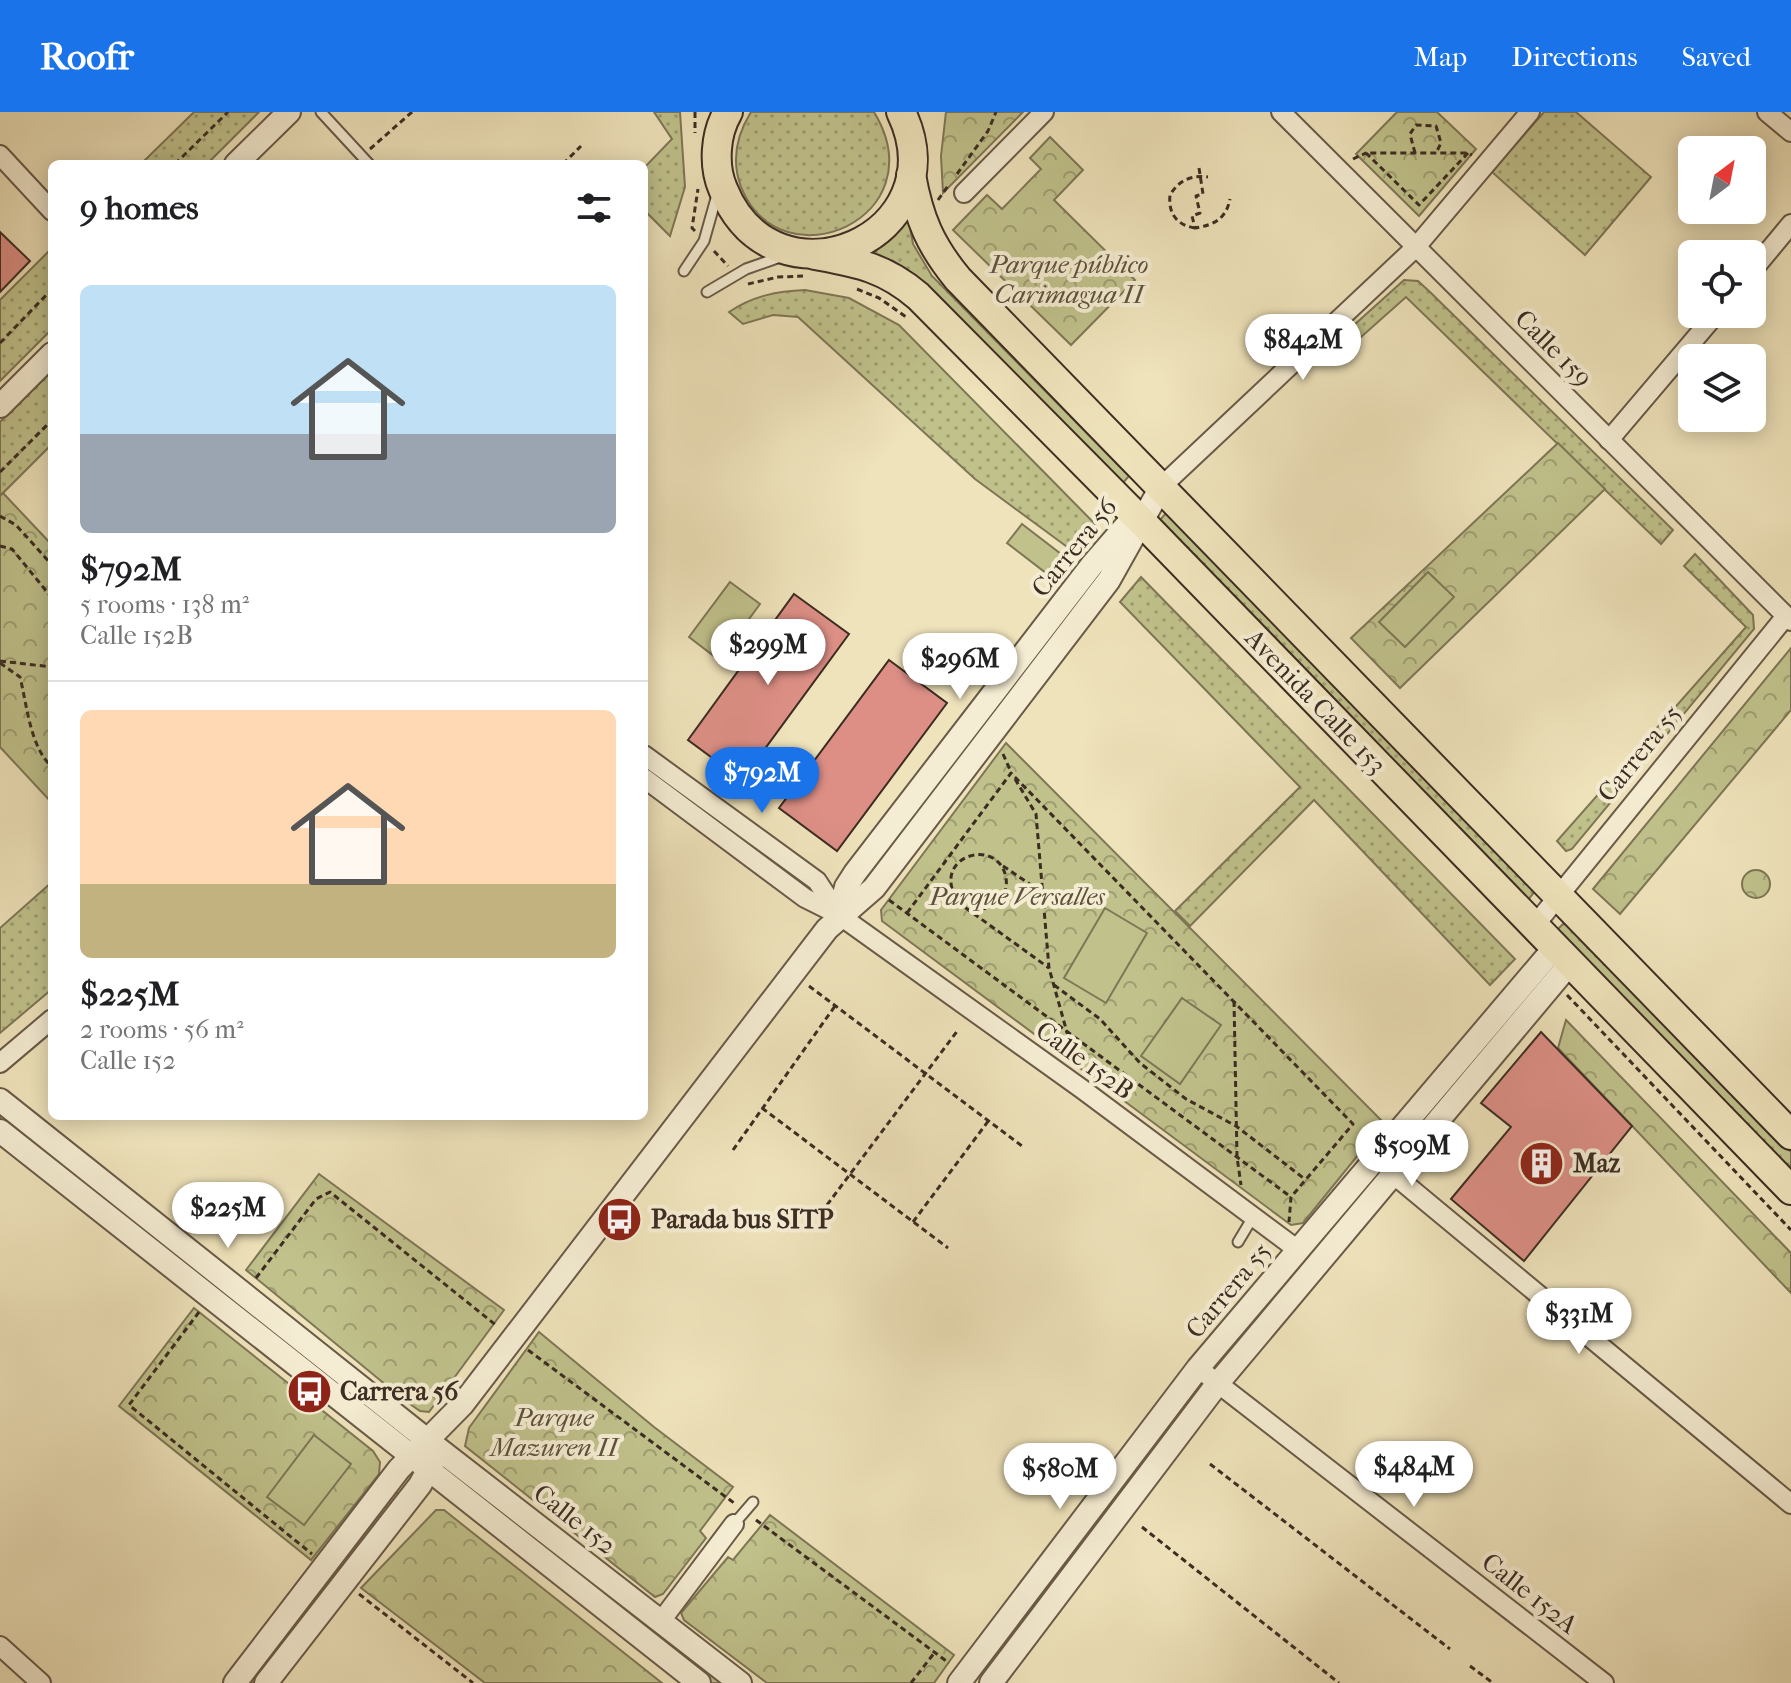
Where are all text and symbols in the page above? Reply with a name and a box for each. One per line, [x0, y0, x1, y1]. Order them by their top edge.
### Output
text: Roofr [40, 34, 134, 79]
text: Map [1414, 40, 1467, 73]
text: Directions [1511, 40, 1638, 73]
text: Saved [1682, 40, 1751, 73]
north arrow [1678, 136, 1766, 224]
map controls [1678, 136, 1766, 432]
icon: filters [572, 186, 616, 230]
text: 9 homes [80, 188, 199, 228]
button: locate [1678, 240, 1766, 328]
park label: Parque público Carimagua II [989, 249, 1148, 310]
street label: Calle 159 [1509, 303, 1599, 393]
pin: $842M [1247, 314, 1359, 382]
text: $842M [1263, 324, 1343, 355]
icon: home [276, 337, 420, 481]
button: layers [1678, 344, 1766, 432]
street label: Carrera 56 [1025, 491, 1124, 603]
text: $792M [80, 549, 182, 589]
text: 5 rooms · 138 m² [80, 589, 249, 620]
pin: $299M [712, 619, 824, 687]
text: Calle 152B [80, 620, 193, 651]
street label: Avenida Calle 153 [1238, 622, 1393, 780]
text: $299M [729, 629, 807, 660]
pin: $296M [904, 633, 1016, 701]
text: $296M [920, 643, 1000, 674]
street label: Carrera 55 [1591, 699, 1688, 808]
pin: $792M [706, 747, 818, 815]
text: $792M [723, 757, 801, 788]
icon: home [276, 762, 420, 906]
park label: Parque Versalles [928, 881, 1106, 912]
text: $225M [80, 974, 179, 1014]
text: 2 rooms · 56 m² [80, 1014, 244, 1045]
street label: Calle 152B [1030, 1015, 1139, 1106]
text: Calle 152 [80, 1045, 176, 1076]
pin: $509M [1356, 1120, 1468, 1188]
text: $509M [1373, 1130, 1451, 1161]
building icon: Maz [1518, 1139, 1566, 1187]
place label: Maz [1573, 1148, 1621, 1179]
pin: $225M [172, 1182, 284, 1250]
text: $225M [190, 1192, 266, 1223]
bus stop icon: Parada bus SITP [596, 1195, 644, 1243]
place label: Parada bus SITP [651, 1204, 834, 1235]
street label: Carrera 55 [1179, 1236, 1277, 1344]
pin: $331M [1523, 1288, 1635, 1356]
text: $331M [1545, 1298, 1613, 1329]
bus stop icon: Carrera 56 [285, 1367, 333, 1415]
place label: Carrera 56 [340, 1376, 459, 1407]
park label: Parque Mazuren II [488, 1402, 620, 1463]
pin: $484M [1358, 1441, 1470, 1509]
pin: $580M [1004, 1443, 1116, 1511]
text: $484M [1373, 1451, 1455, 1482]
text: $580M [1022, 1453, 1098, 1484]
street label: Calle 152 [527, 1478, 622, 1561]
street label: Calle 152A [1476, 1546, 1585, 1641]

